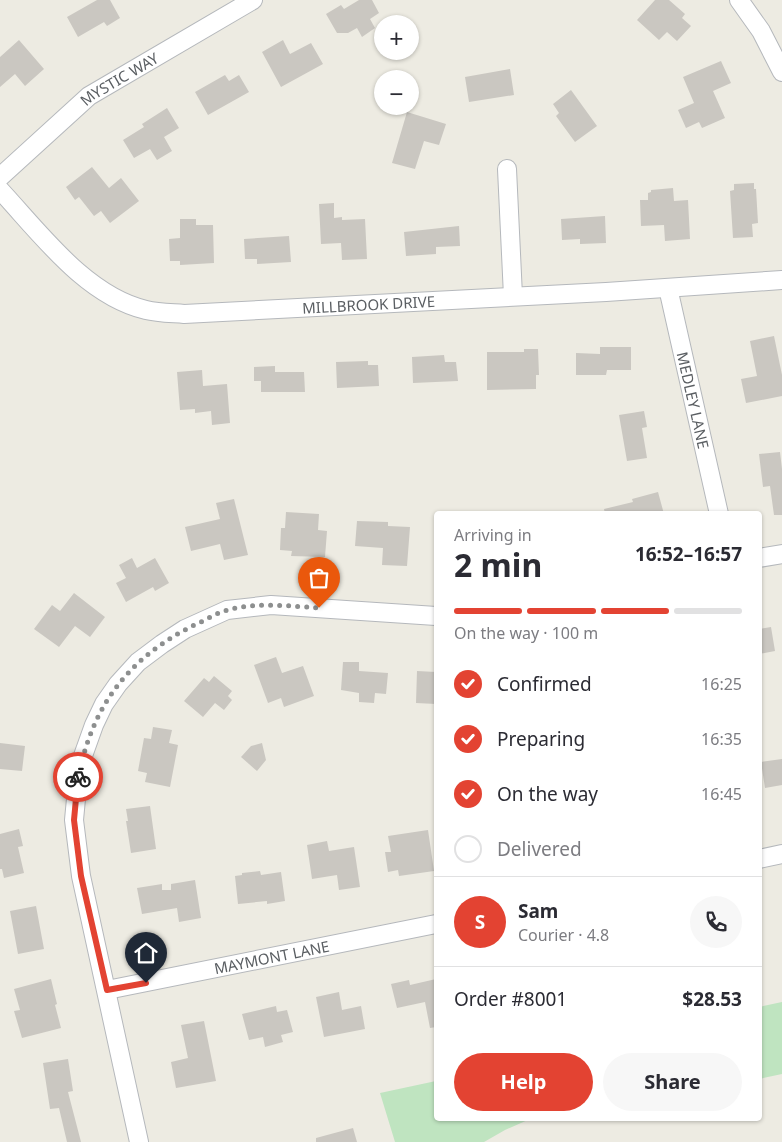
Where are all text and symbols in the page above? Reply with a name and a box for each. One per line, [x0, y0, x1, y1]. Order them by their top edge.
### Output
map controls [374, 15, 419, 115]
button: + [374, 15, 419, 60]
street label: MYSTIC WAY [75, 47, 162, 110]
button: − [374, 70, 419, 115]
street label: MILLBROOK DRIVE [302, 291, 435, 318]
street label: MEDLEY LANE [673, 350, 714, 451]
text: Arriving in [454, 524, 532, 546]
text: 16:52–16:57 [635, 541, 742, 567]
text: 2 min [454, 543, 542, 586]
pin [298, 557, 340, 608]
icon: bag [305, 564, 333, 592]
text: On the way · 100 m [454, 622, 598, 644]
icon: check [454, 670, 482, 698]
text: Confirmed [497, 671, 592, 697]
text: 16:25 [701, 673, 742, 695]
icon: check [454, 725, 482, 753]
text: Preparing [497, 726, 585, 752]
text: 16:35 [701, 728, 742, 750]
courier [53, 752, 103, 802]
icon: bike [64, 763, 92, 791]
icon: check [454, 780, 482, 808]
text: On the way [497, 781, 598, 807]
text: 16:45 [701, 783, 742, 805]
text: Delivered [497, 836, 582, 862]
button: phone [690, 896, 742, 948]
text: Sam [518, 898, 558, 924]
text: S [475, 909, 485, 935]
text: Courier · 4.8 [518, 924, 609, 946]
pin [125, 932, 167, 983]
street label: MAYMONT LANE [212, 936, 331, 978]
icon: home [132, 939, 160, 967]
text: Order #8001 [454, 986, 567, 1012]
text: $28.53 [682, 986, 742, 1012]
button: Help [454, 1053, 593, 1111]
button: Share [603, 1053, 742, 1111]

